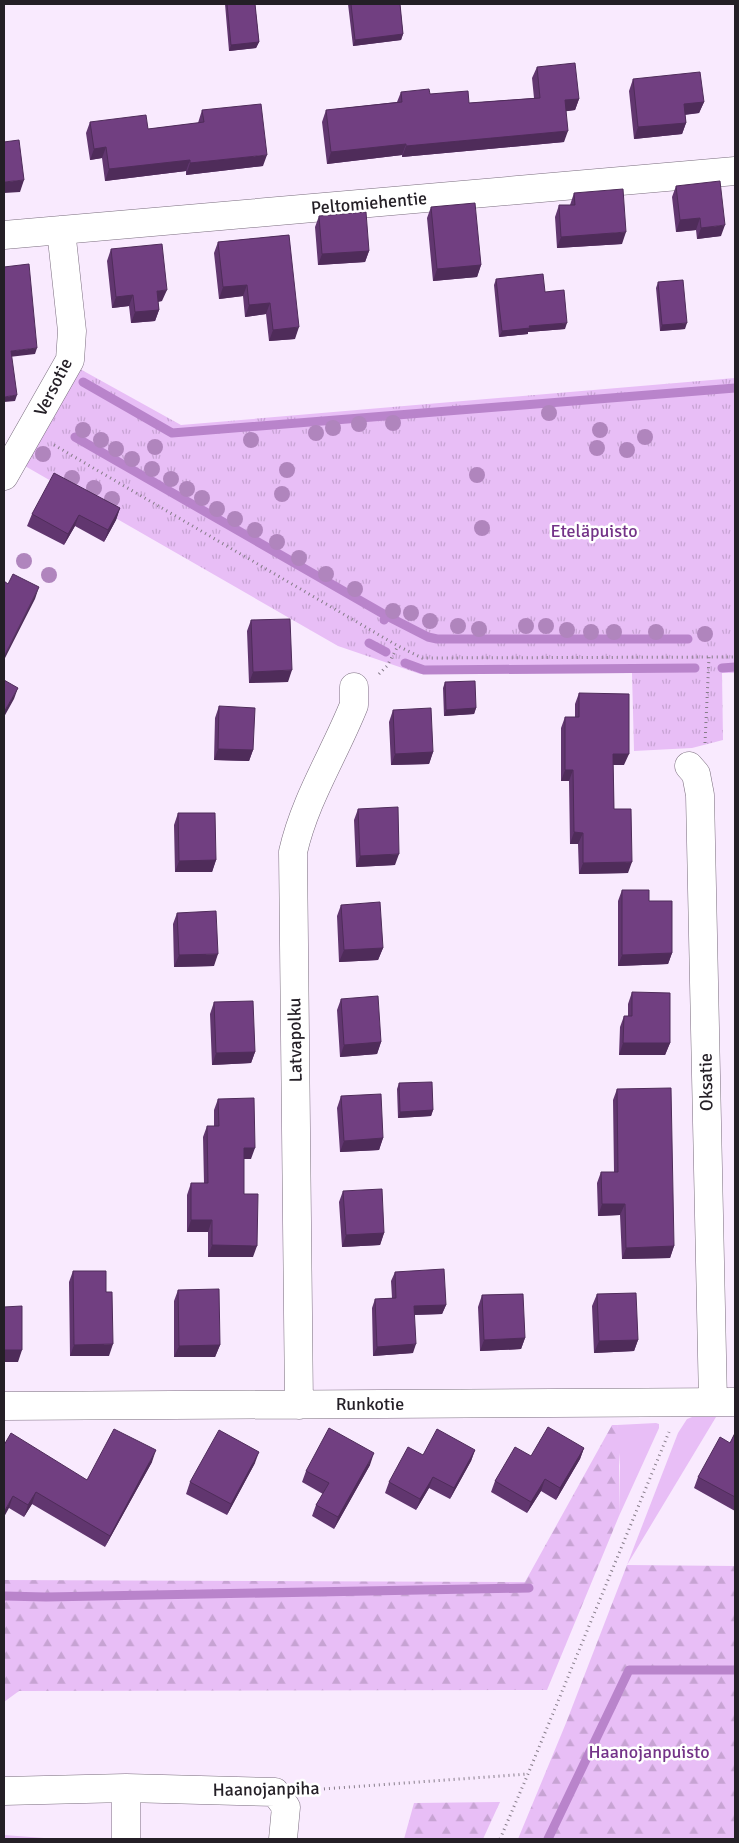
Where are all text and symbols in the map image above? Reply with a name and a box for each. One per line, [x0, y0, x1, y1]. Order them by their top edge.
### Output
street label: Peltomiehentie [310, 187, 428, 219]
street label: Versotie [29, 354, 77, 420]
park label: Eteläpuisto [550, 520, 638, 542]
street label: Latvapolku [283, 997, 307, 1083]
street label: Oksatie [694, 1053, 718, 1111]
street label: Runkotie [336, 1393, 404, 1415]
park label: Haanojanpuisto [588, 1741, 710, 1763]
street label: Haanojanpiha [212, 1777, 320, 1801]

